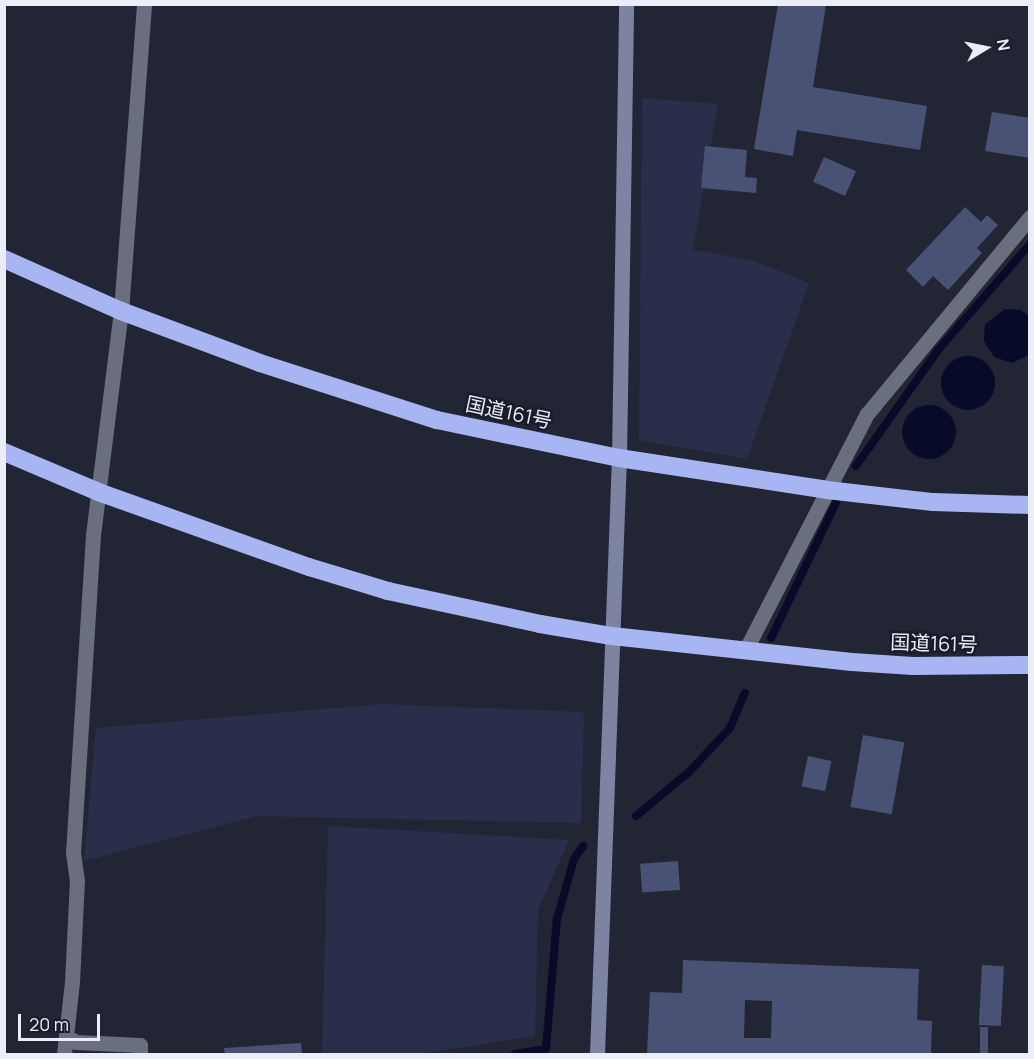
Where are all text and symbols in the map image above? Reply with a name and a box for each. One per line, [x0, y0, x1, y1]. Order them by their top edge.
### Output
north arrow [956, 18, 1016, 78]
text: N [992, 37, 1016, 52]
street label: 国道161号 [464, 391, 554, 433]
street label: 国道161号 [890, 629, 978, 657]
scale bar [21, 1002, 104, 1040]
text: 20 m [29, 1012, 69, 1036]

